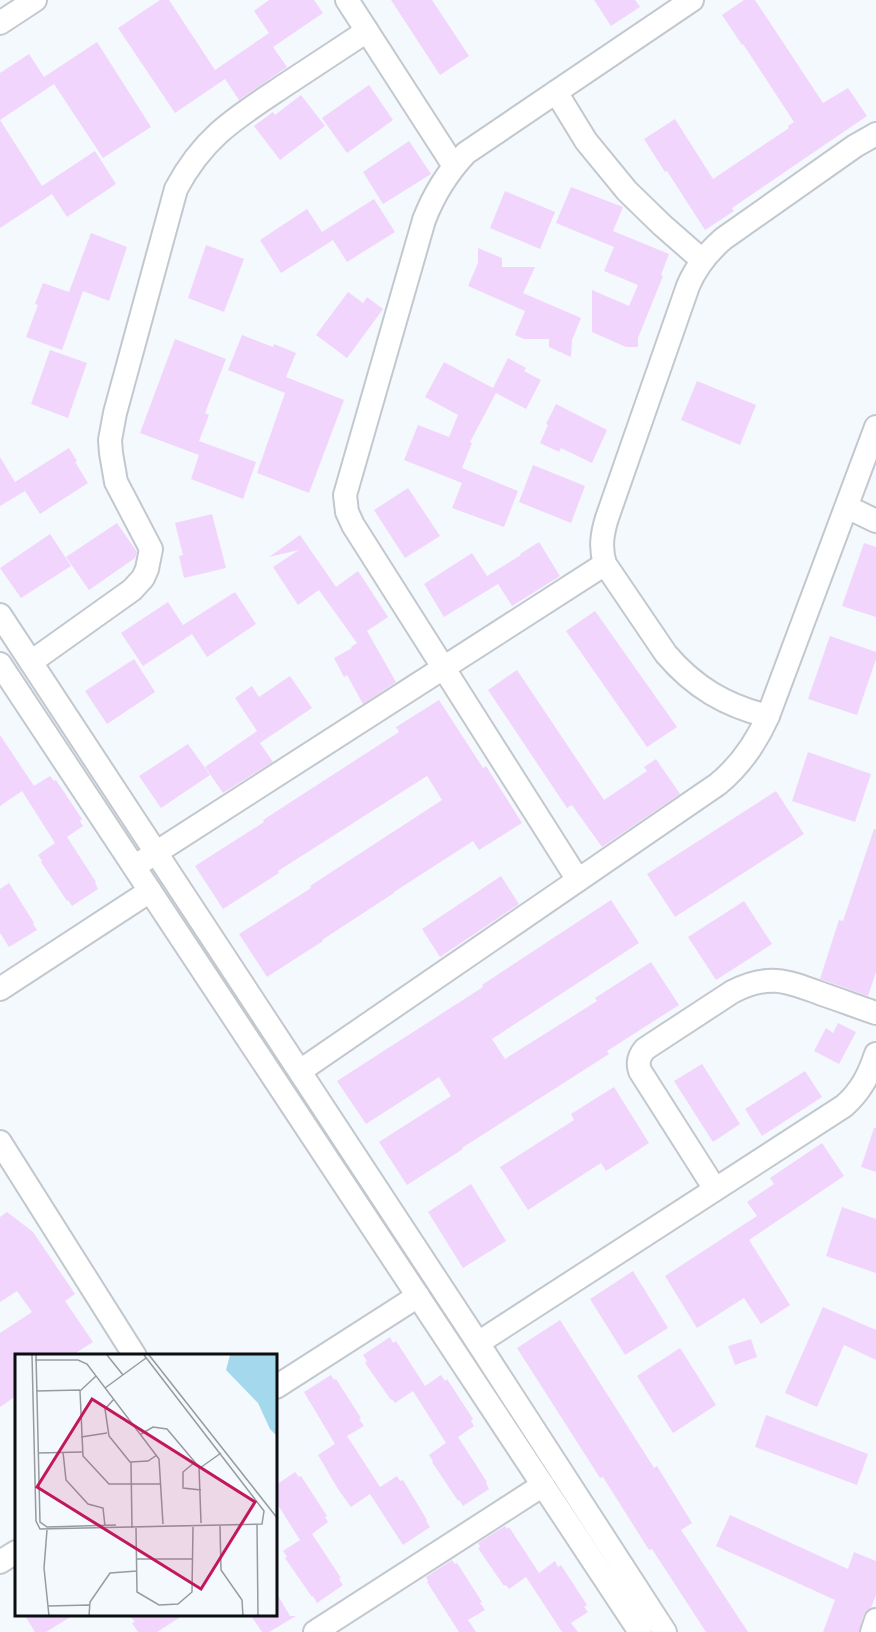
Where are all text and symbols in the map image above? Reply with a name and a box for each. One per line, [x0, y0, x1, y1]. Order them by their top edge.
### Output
inset map [15, 1354, 278, 1617]

